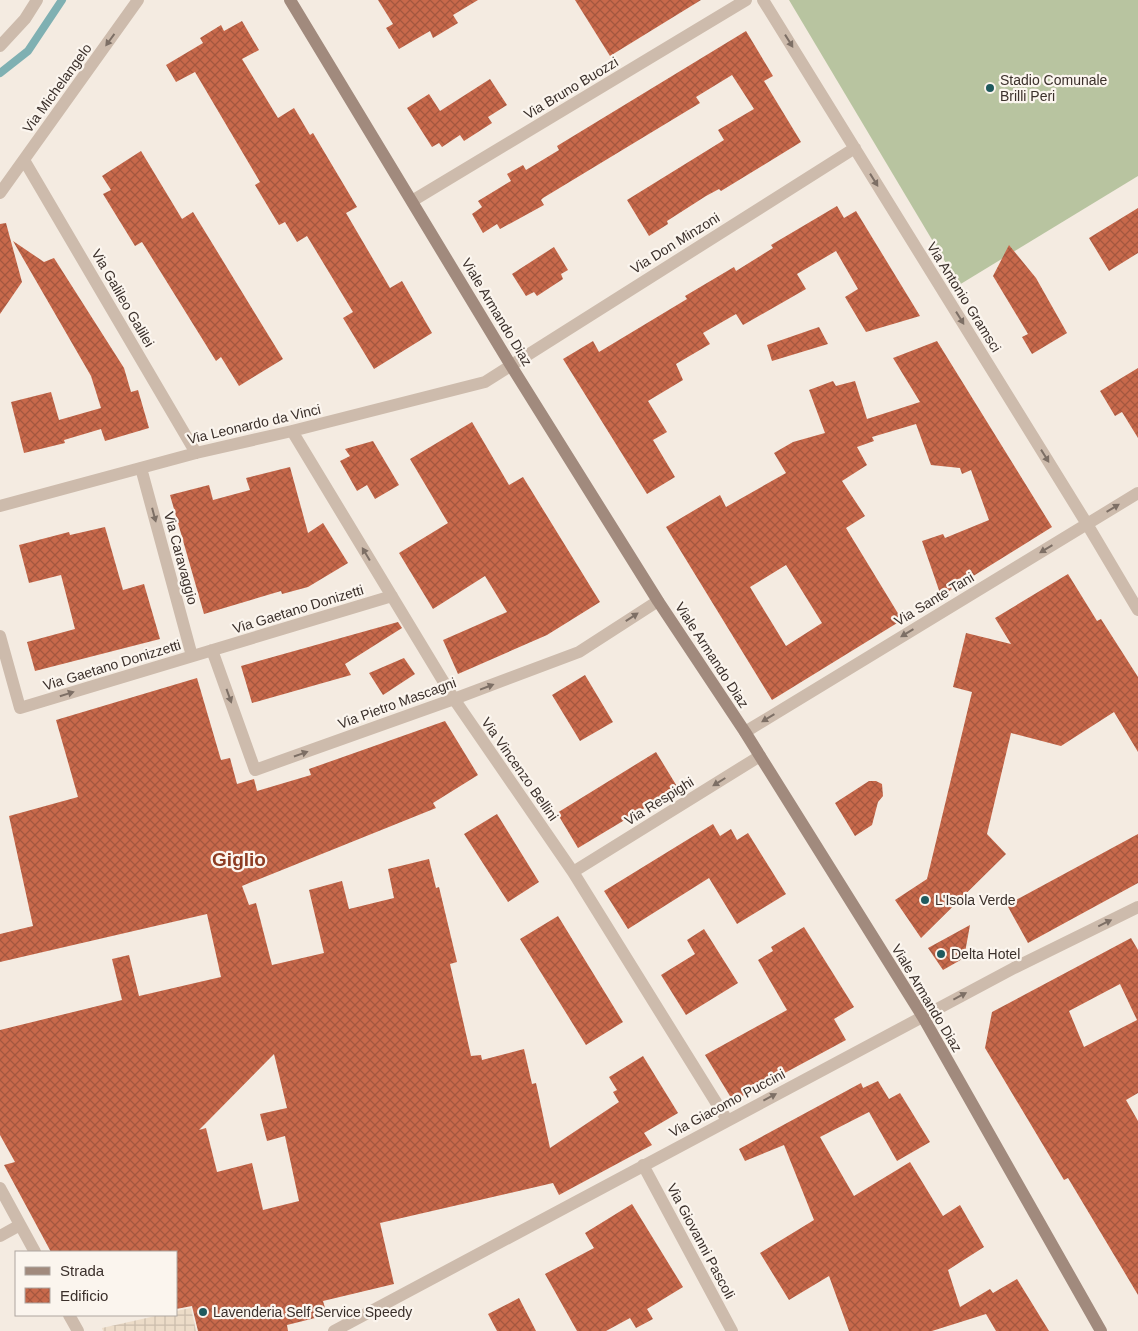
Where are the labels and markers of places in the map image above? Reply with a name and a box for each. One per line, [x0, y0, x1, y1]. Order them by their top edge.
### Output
place label: Stadio Comunale Brilli Peri [1000, 72, 1108, 104]
marker: Stadio Comunale Brilli Peri [984, 82, 996, 94]
place label: L'Isola Verde [935, 892, 1016, 908]
marker: L'Isola Verde [919, 894, 931, 906]
place label: Delta Hotel [951, 946, 1020, 962]
marker: Delta Hotel [935, 948, 947, 960]
place label: Lavenderia Self Service Speedy [213, 1304, 412, 1320]
marker: Lavenderia Self Service Speedy [197, 1306, 209, 1318]

